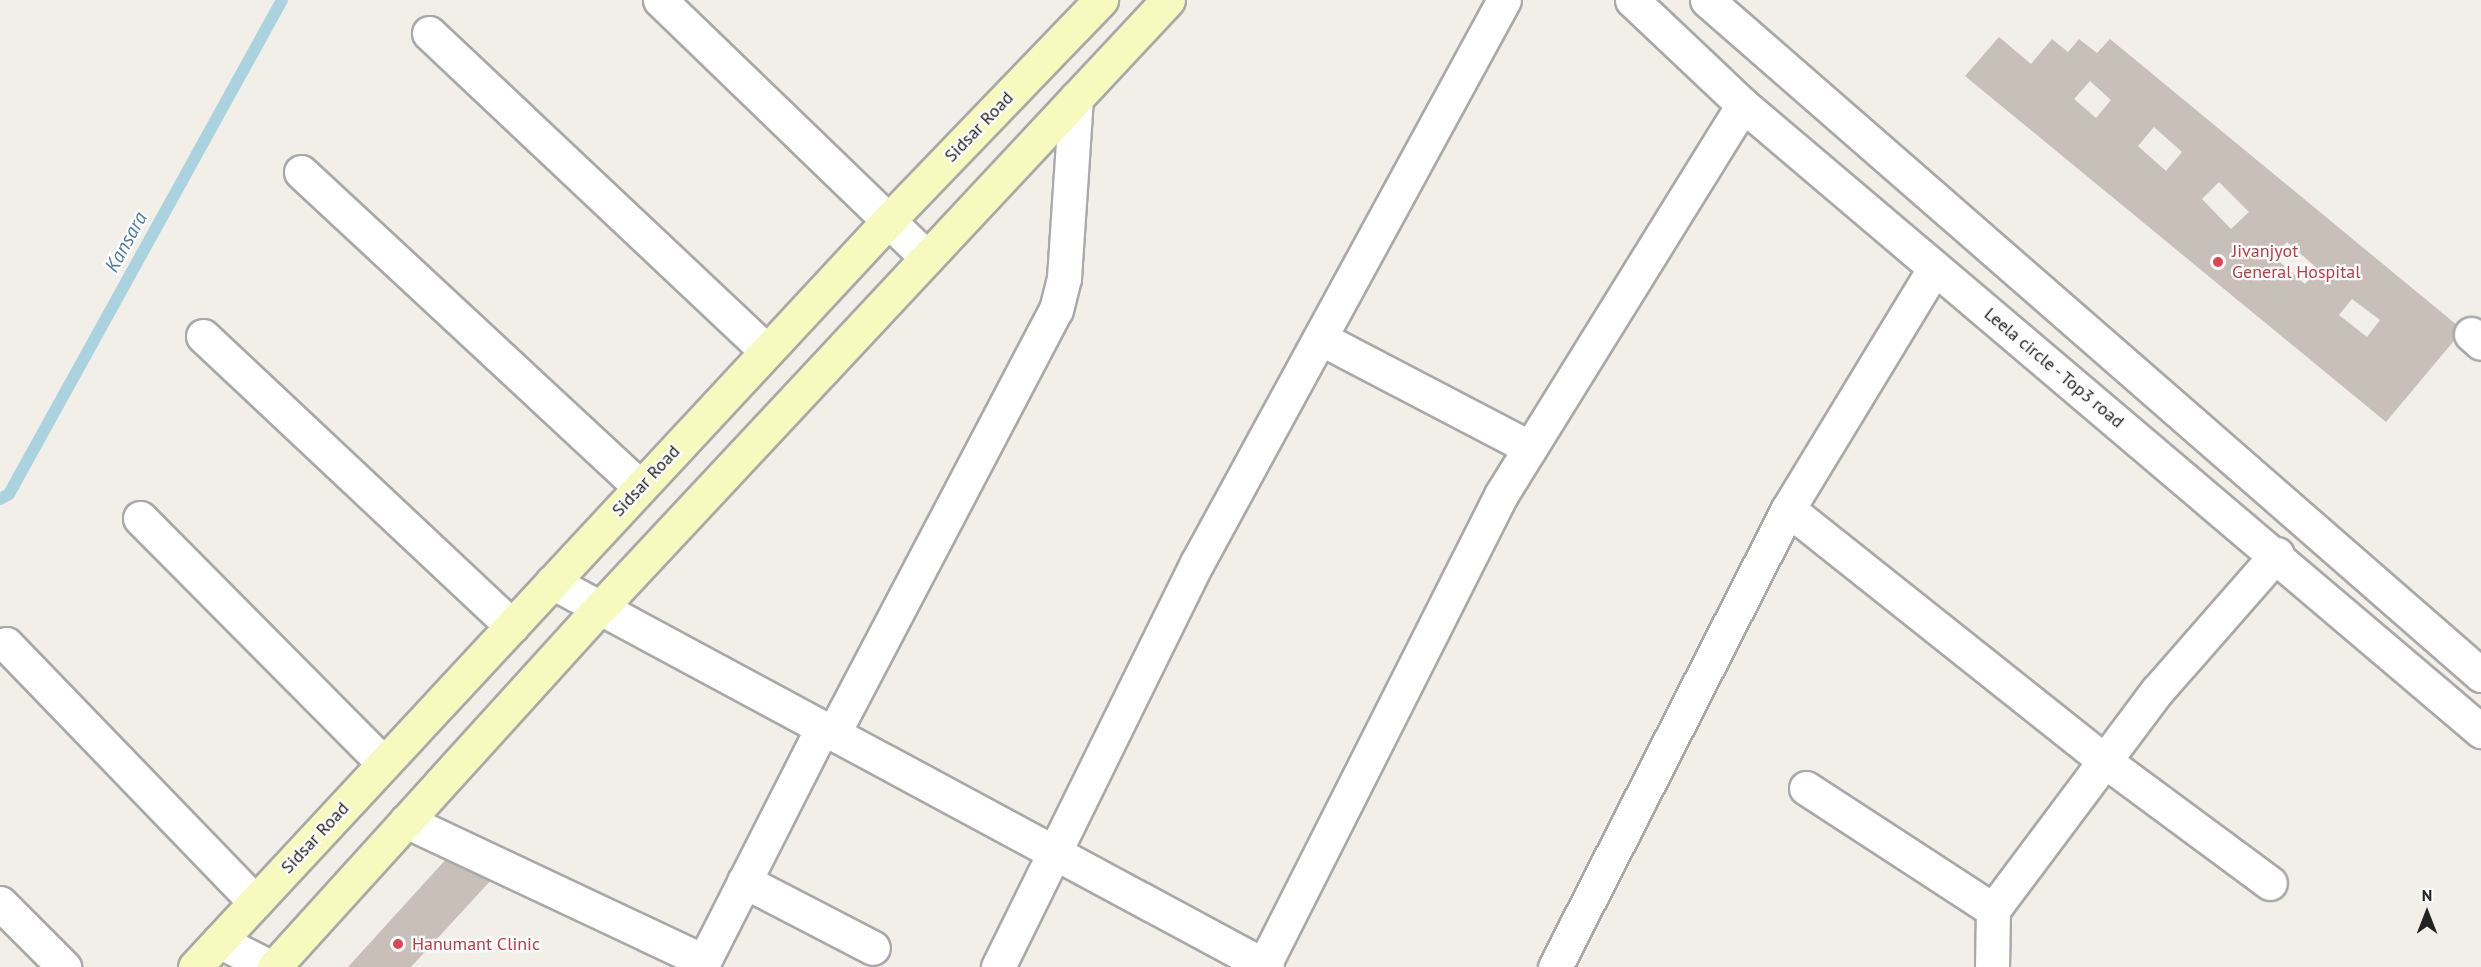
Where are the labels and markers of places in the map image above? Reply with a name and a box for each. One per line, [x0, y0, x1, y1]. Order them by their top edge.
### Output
place label: Jivanjyot General Hospital [2232, 241, 2360, 284]
marker: Jivanjyot General Hospital [2209, 253, 2227, 271]
place label: Hanumant Clinic [412, 933, 540, 955]
marker: Hanumant Clinic [389, 935, 407, 953]

